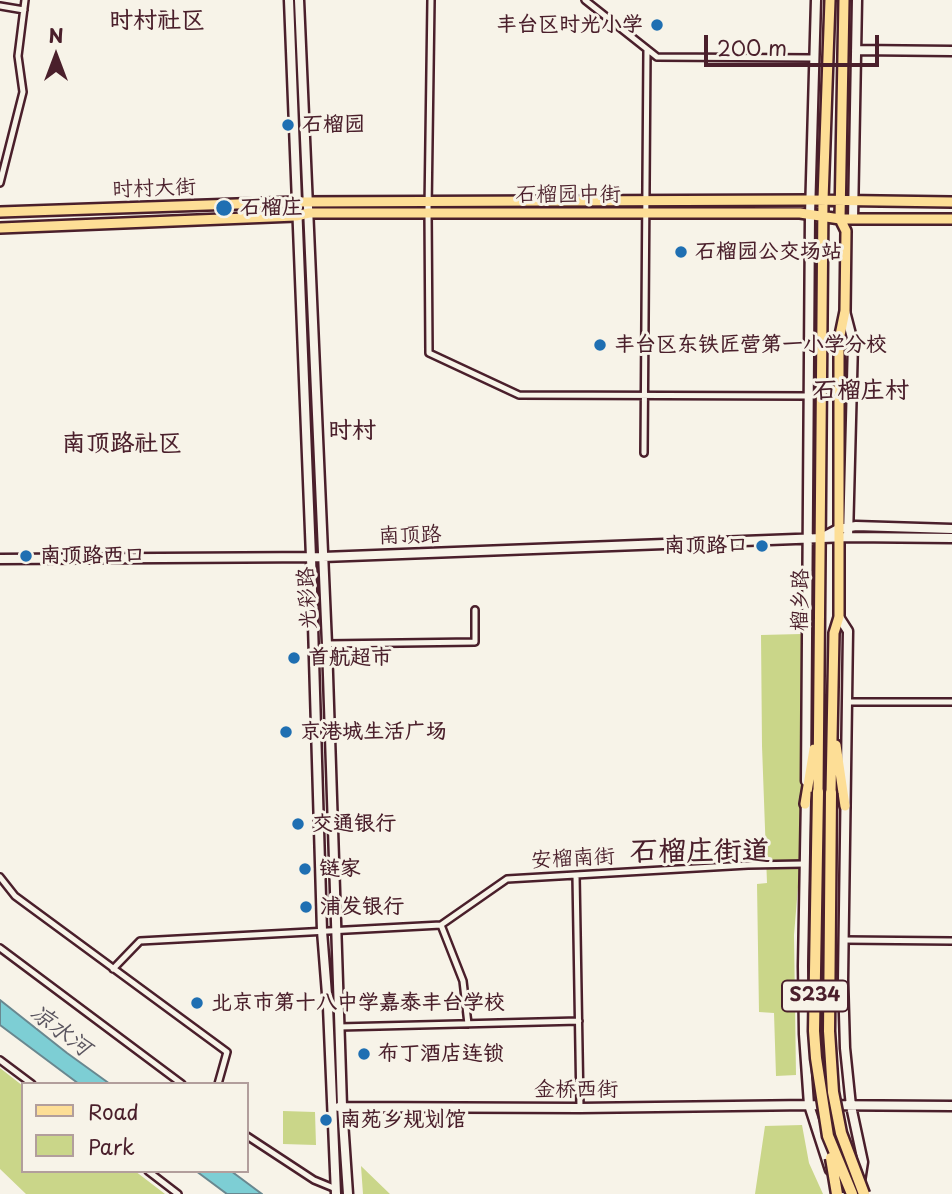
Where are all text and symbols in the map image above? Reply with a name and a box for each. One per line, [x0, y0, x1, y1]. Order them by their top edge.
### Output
district label: 时村社区 [109, 7, 205, 35]
place label: 丰台区时光小学 [496, 12, 643, 38]
marker: 丰台区时光小学 [649, 17, 665, 33]
north arrow [21, 21, 91, 91]
text: N [48, 21, 64, 49]
scale bar [707, 21, 882, 65]
text: 200 m [717, 31, 787, 63]
place label: 石榴园 [302, 112, 365, 138]
marker: 石榴园 [280, 117, 296, 133]
street label: 时村大街 [112, 175, 196, 203]
street label: 石榴园中街 [516, 182, 620, 208]
place label: 石榴庄 [240, 195, 303, 221]
marker: 石榴庄 [214, 198, 234, 218]
place label: 石榴园公交场站 [695, 239, 842, 265]
marker: 石榴园公交场站 [673, 244, 689, 260]
place label: 丰台区东铁匠营第一小学分校 [614, 332, 887, 358]
marker: 丰台区东铁匠营第一小学分校 [592, 337, 608, 353]
district label: 石榴庄村 [813, 377, 909, 405]
district label: 时村 [328, 417, 376, 445]
district label: 南顶路社区 [62, 430, 182, 458]
street label: 南顶路 [378, 522, 442, 550]
place label: 南顶路口 [664, 533, 748, 559]
marker: 南顶路口 [754, 538, 770, 554]
place label: 南顶路西口 [40, 543, 145, 569]
marker: 南顶路西口 [18, 548, 34, 564]
street label: 光彩路 [294, 566, 322, 630]
street label: 榴乡路 [788, 568, 814, 632]
place label: 首航超市 [308, 645, 392, 671]
marker: 首航超市 [286, 650, 302, 666]
place label: 京港城生活广场 [300, 719, 447, 745]
marker: 京港城生活广场 [278, 724, 294, 740]
place label: 交通银行 [312, 811, 396, 837]
marker: 交通银行 [290, 816, 306, 832]
district label: 石榴庄街道 [630, 835, 770, 869]
street label: 安榴南街 [530, 844, 616, 874]
place label: 链家 [319, 856, 361, 882]
marker: 链家 [297, 861, 313, 877]
place label: 浦发银行 [320, 894, 404, 920]
marker: 浦发银行 [298, 899, 314, 915]
road number: S234 [782, 980, 848, 1012]
place label: 北京市第十八中学嘉泰丰台学校 [211, 990, 505, 1016]
marker: 北京市第十八中学嘉泰丰台学校 [189, 995, 205, 1011]
water label: 凉水河 [24, 999, 96, 1063]
place label: 布丁酒店连锁 [378, 1041, 504, 1067]
marker: 布丁酒店连锁 [356, 1046, 372, 1062]
street label: 金桥西街 [534, 1077, 618, 1103]
legend [21, 1082, 248, 1173]
text: Road [88, 1095, 139, 1127]
place label: 南苑乡规划馆 [340, 1107, 466, 1133]
marker: 南苑乡规划馆 [318, 1112, 334, 1128]
text: Park [88, 1130, 135, 1162]

